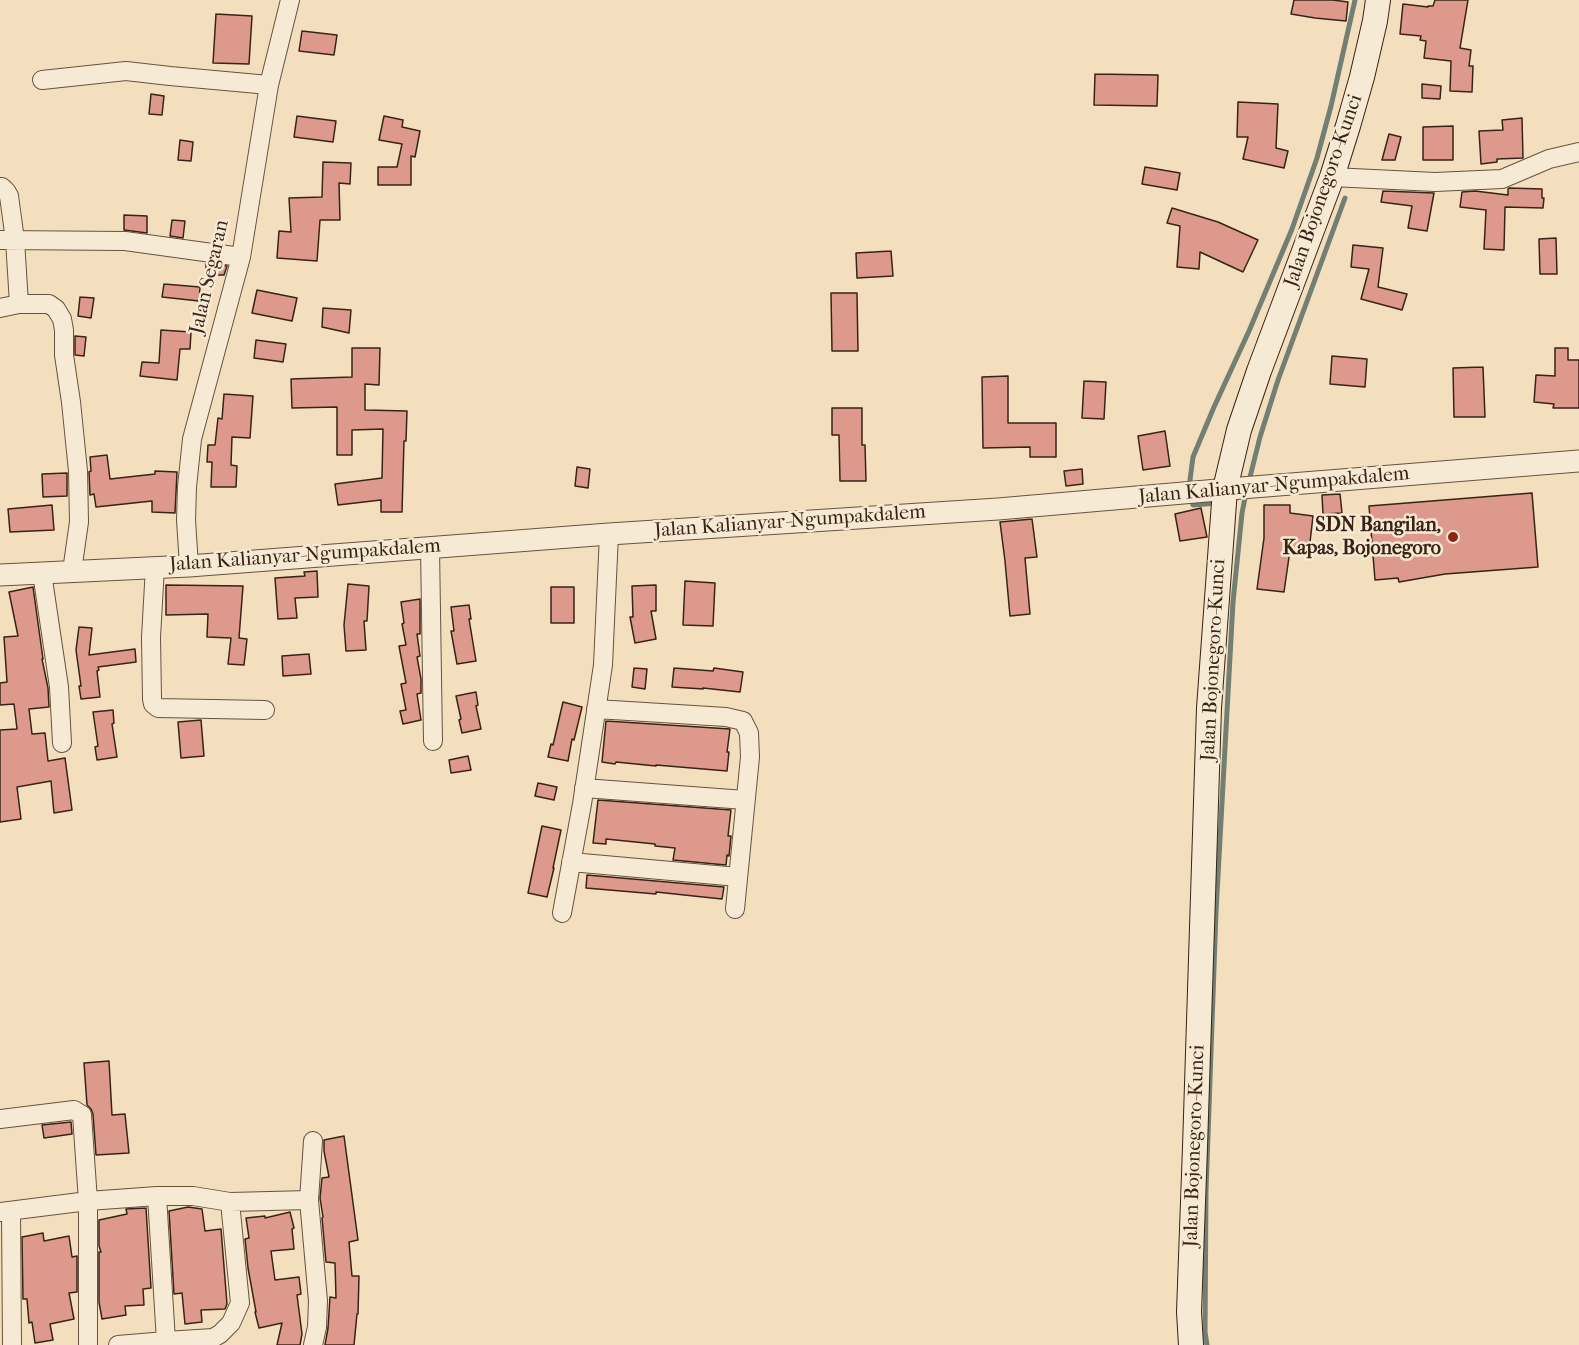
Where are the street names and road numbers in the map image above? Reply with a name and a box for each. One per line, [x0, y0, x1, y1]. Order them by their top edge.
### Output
street label: Jalan Bojonegoro-Kunci [1280, 91, 1368, 291]
street label: Jalan Segaran [185, 218, 235, 336]
street label: Jalan Kalianyar-Ngumpakdalem [1137, 462, 1411, 510]
street label: Jalan Kalianyar-Ngumpakdalem [653, 501, 927, 543]
street label: Jalan Kalianyar-Ngumpakdalem [168, 535, 442, 577]
street label: Jalan Bojonegoro-Kunci [1197, 558, 1231, 762]
street label: Jalan Bojonegoro-Kunci [1179, 1044, 1211, 1248]

